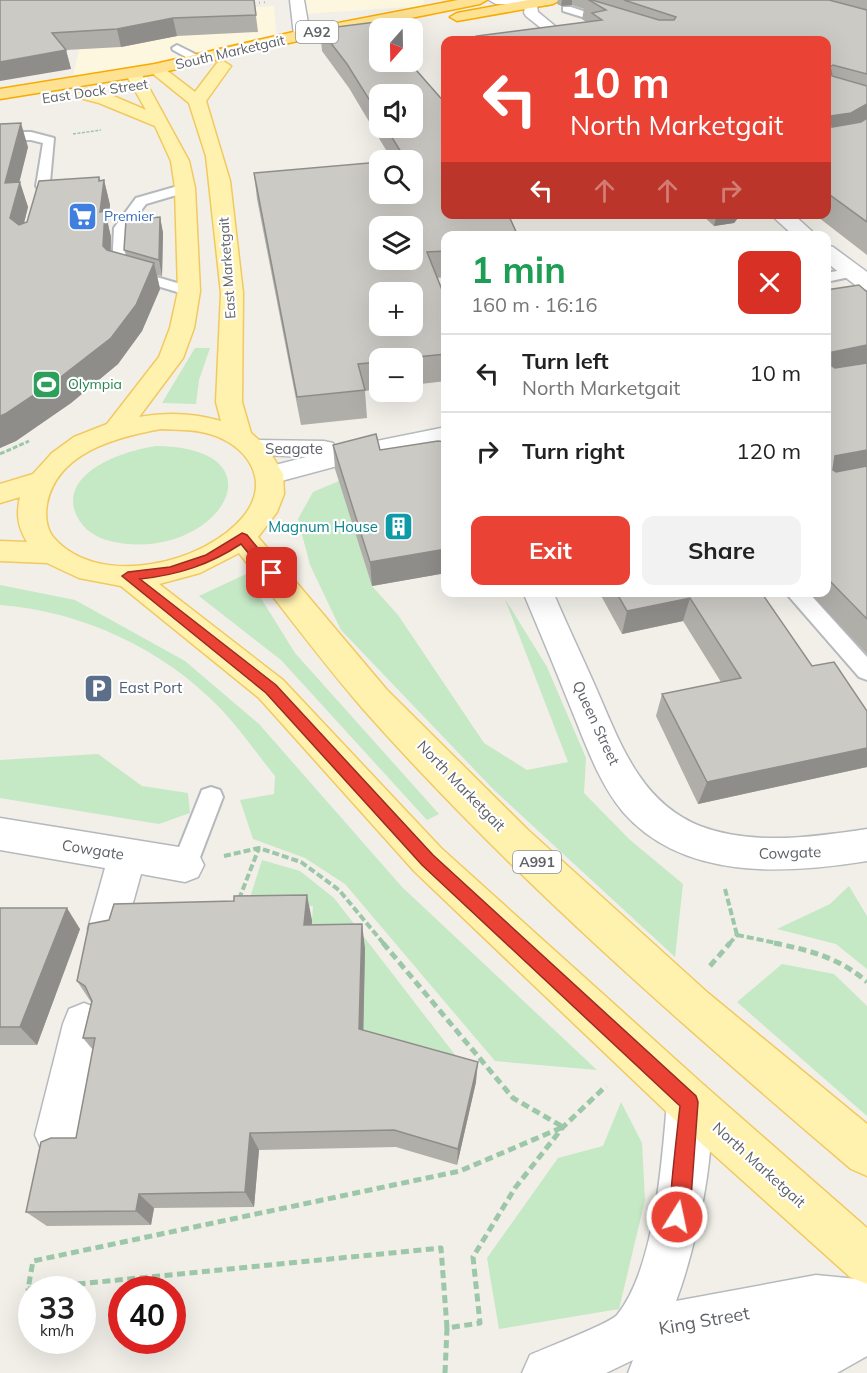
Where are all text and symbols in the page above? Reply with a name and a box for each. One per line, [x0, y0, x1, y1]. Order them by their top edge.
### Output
north arrow [369, 18, 423, 72]
map controls [369, 18, 423, 402]
road number: A92 [296, 21, 338, 43]
street label: South Marketgait [174, 31, 286, 73]
text: 10 m [570, 56, 670, 109]
icon: left [471, 60, 549, 138]
street label: East Dock Street [41, 75, 149, 107]
button: sound [369, 84, 423, 138]
text: North Marketgait [570, 108, 784, 142]
button: search [369, 150, 423, 204]
icon: left [525, 174, 558, 207]
icon: ahead [588, 174, 621, 207]
icon: ahead [651, 174, 684, 207]
icon: right [714, 174, 747, 207]
supermarket icon: Premier [67, 200, 99, 232]
place label: Premier [104, 207, 155, 225]
street label: East Marketgait [214, 216, 240, 320]
button: layers [369, 216, 423, 270]
text: 1 min [471, 247, 566, 292]
button: close [738, 251, 801, 314]
button: + [369, 282, 423, 336]
text: 160 m · 16:16 [471, 292, 597, 317]
text: Turn left [522, 347, 609, 375]
button: − [369, 348, 423, 402]
icon: left [471, 357, 504, 390]
text: 10 m [750, 359, 801, 387]
sports icon: Olympia [31, 368, 63, 400]
place label: Olympia [68, 375, 122, 393]
text: North Marketgait [522, 375, 680, 400]
icon: right [471, 435, 504, 468]
text: Turn right [522, 437, 625, 465]
text: 120 m [736, 437, 801, 465]
street label: Seagate [265, 439, 323, 458]
building icon: Magnum House [383, 511, 415, 543]
button: Exit [471, 516, 630, 585]
button: Share [642, 516, 801, 585]
place label: Magnum House [268, 517, 378, 536]
pin [246, 547, 297, 598]
icon: arrive [255, 556, 288, 589]
parking icon: East Port [82, 672, 114, 704]
place label: East Port [119, 678, 182, 697]
street label: Queen Street [569, 678, 624, 768]
street label: North Marketgait [413, 736, 509, 835]
street label: Cowgate [61, 835, 125, 864]
street label: Cowgate [758, 842, 822, 863]
road number: A991 [513, 851, 561, 873]
street label: North Marketgait [709, 1118, 810, 1211]
position arrow [645, 1185, 709, 1249]
speed limit sign: 40 [108, 1276, 186, 1354]
text: 33 [39, 1289, 75, 1327]
street label: King Street [657, 1301, 751, 1340]
text: km/h [40, 1321, 74, 1340]

